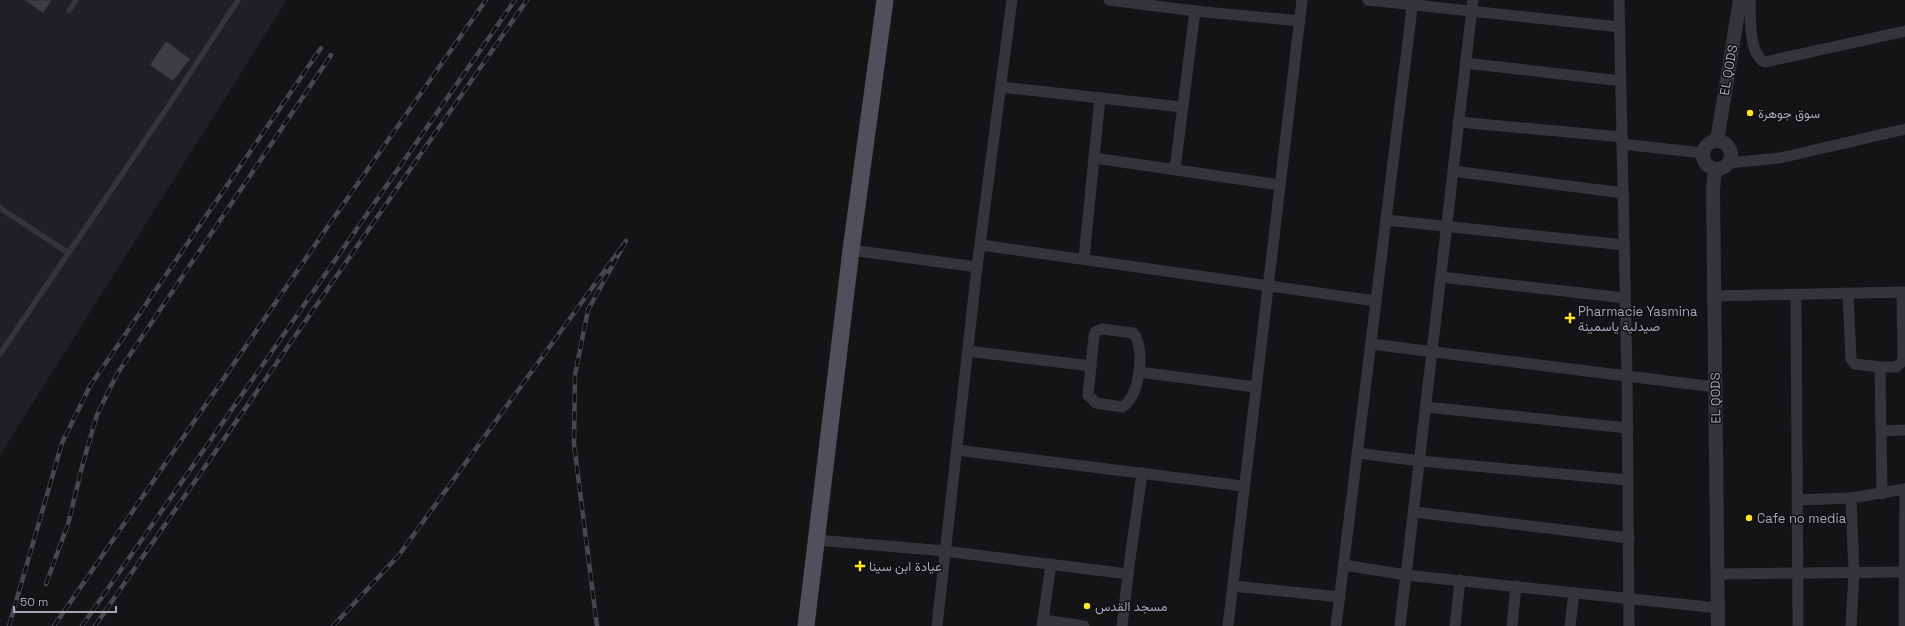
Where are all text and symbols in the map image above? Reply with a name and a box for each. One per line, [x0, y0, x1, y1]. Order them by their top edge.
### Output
street label: EL QODS [1716, 43, 1741, 97]
place label: سوق جوهرة [1758, 105, 1820, 122]
marker: سوق جوهرة [1745, 108, 1755, 118]
place label: Pharmacie Yasmina صيدلية ياسمينة [1578, 303, 1698, 335]
marker: Pharmacie Yasmina صيدلية ياسمينة [1565, 313, 1575, 323]
street label: EL QODS [1707, 372, 1724, 424]
place label: Cafe no media [1757, 510, 1847, 527]
marker: Cafe no media [1744, 513, 1754, 523]
place label: عيادة ابن سينا [869, 558, 942, 575]
marker: عيادة ابن سينا [854, 560, 866, 572]
scale bar [14, 588, 116, 614]
text: 50 m [20, 594, 48, 610]
place label: مسجد القدس [1095, 598, 1168, 615]
marker: مسجد القدس [1082, 601, 1092, 611]

